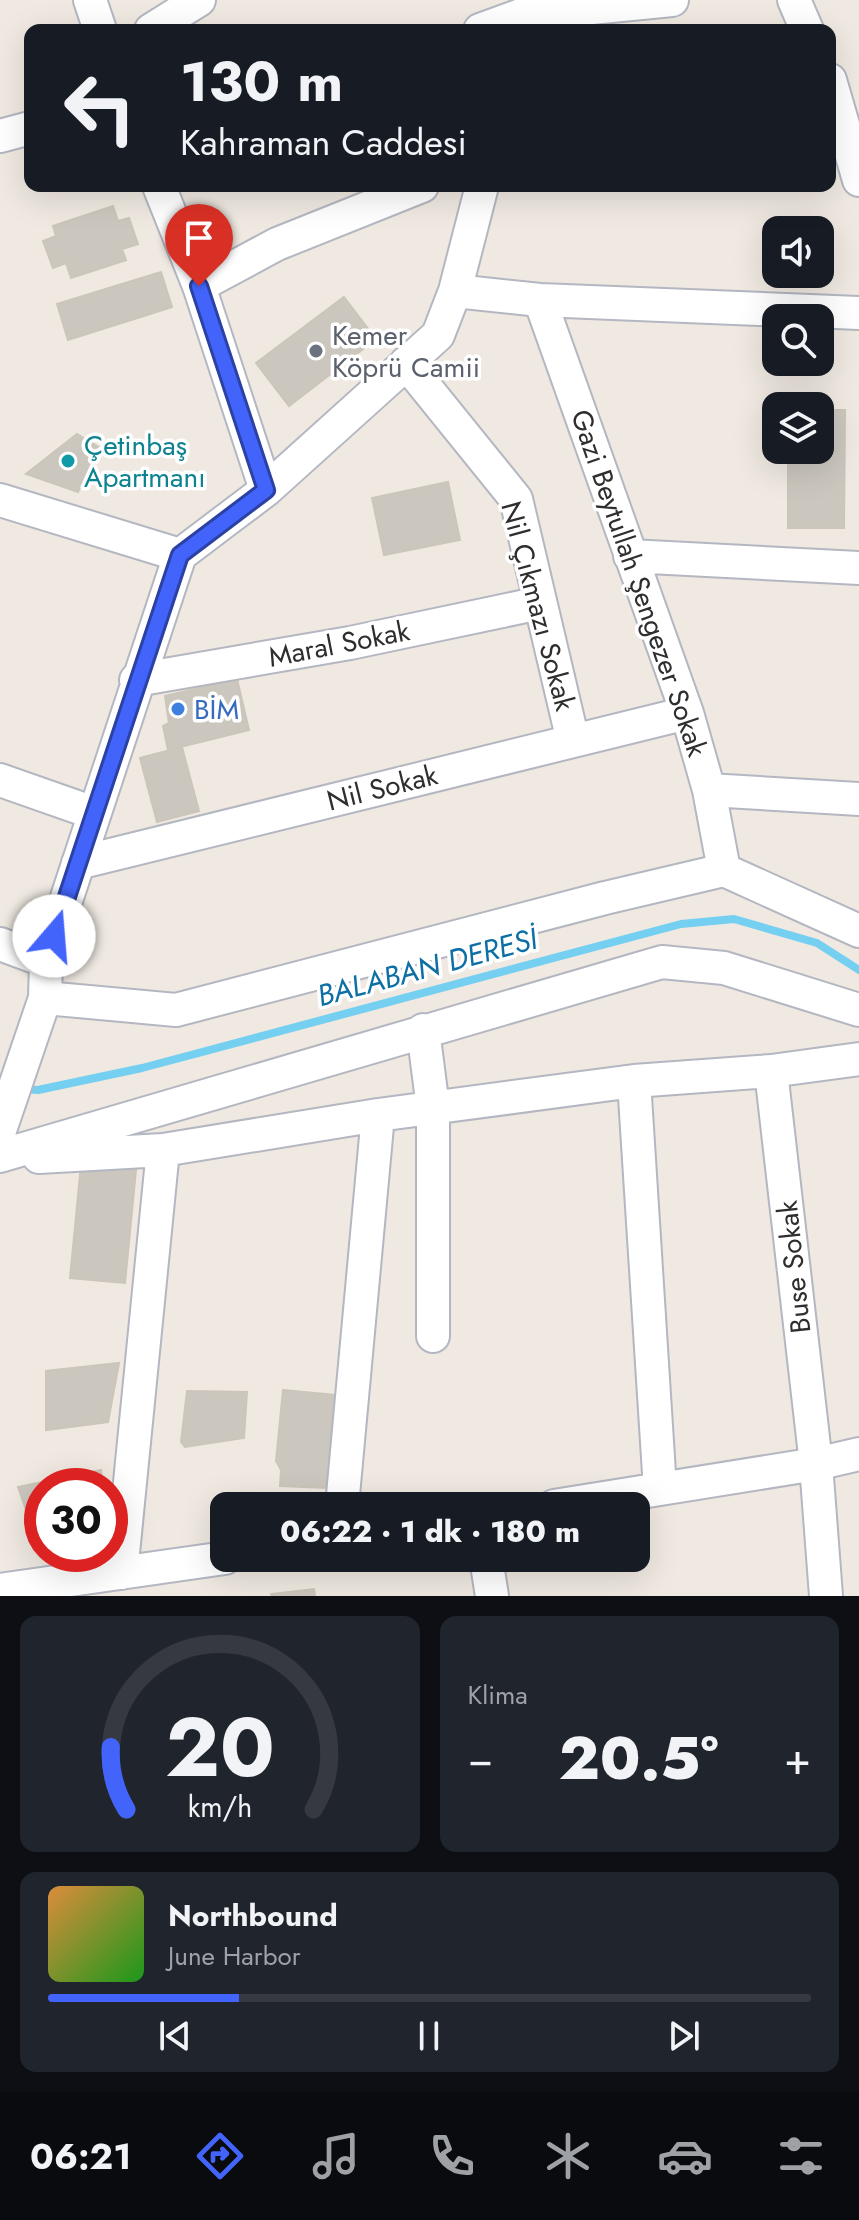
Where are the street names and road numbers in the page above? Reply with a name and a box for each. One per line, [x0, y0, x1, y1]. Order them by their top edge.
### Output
street label: Gazi Beytullah Şengezer Sokak [560, 404, 718, 763]
street label: Nil Çıkmazı Sokak [490, 497, 586, 716]
street label: Maral Sokak [265, 610, 414, 678]
street label: Nil Sokak [322, 754, 442, 822]
street label: Buse Sokak [767, 1198, 821, 1335]

